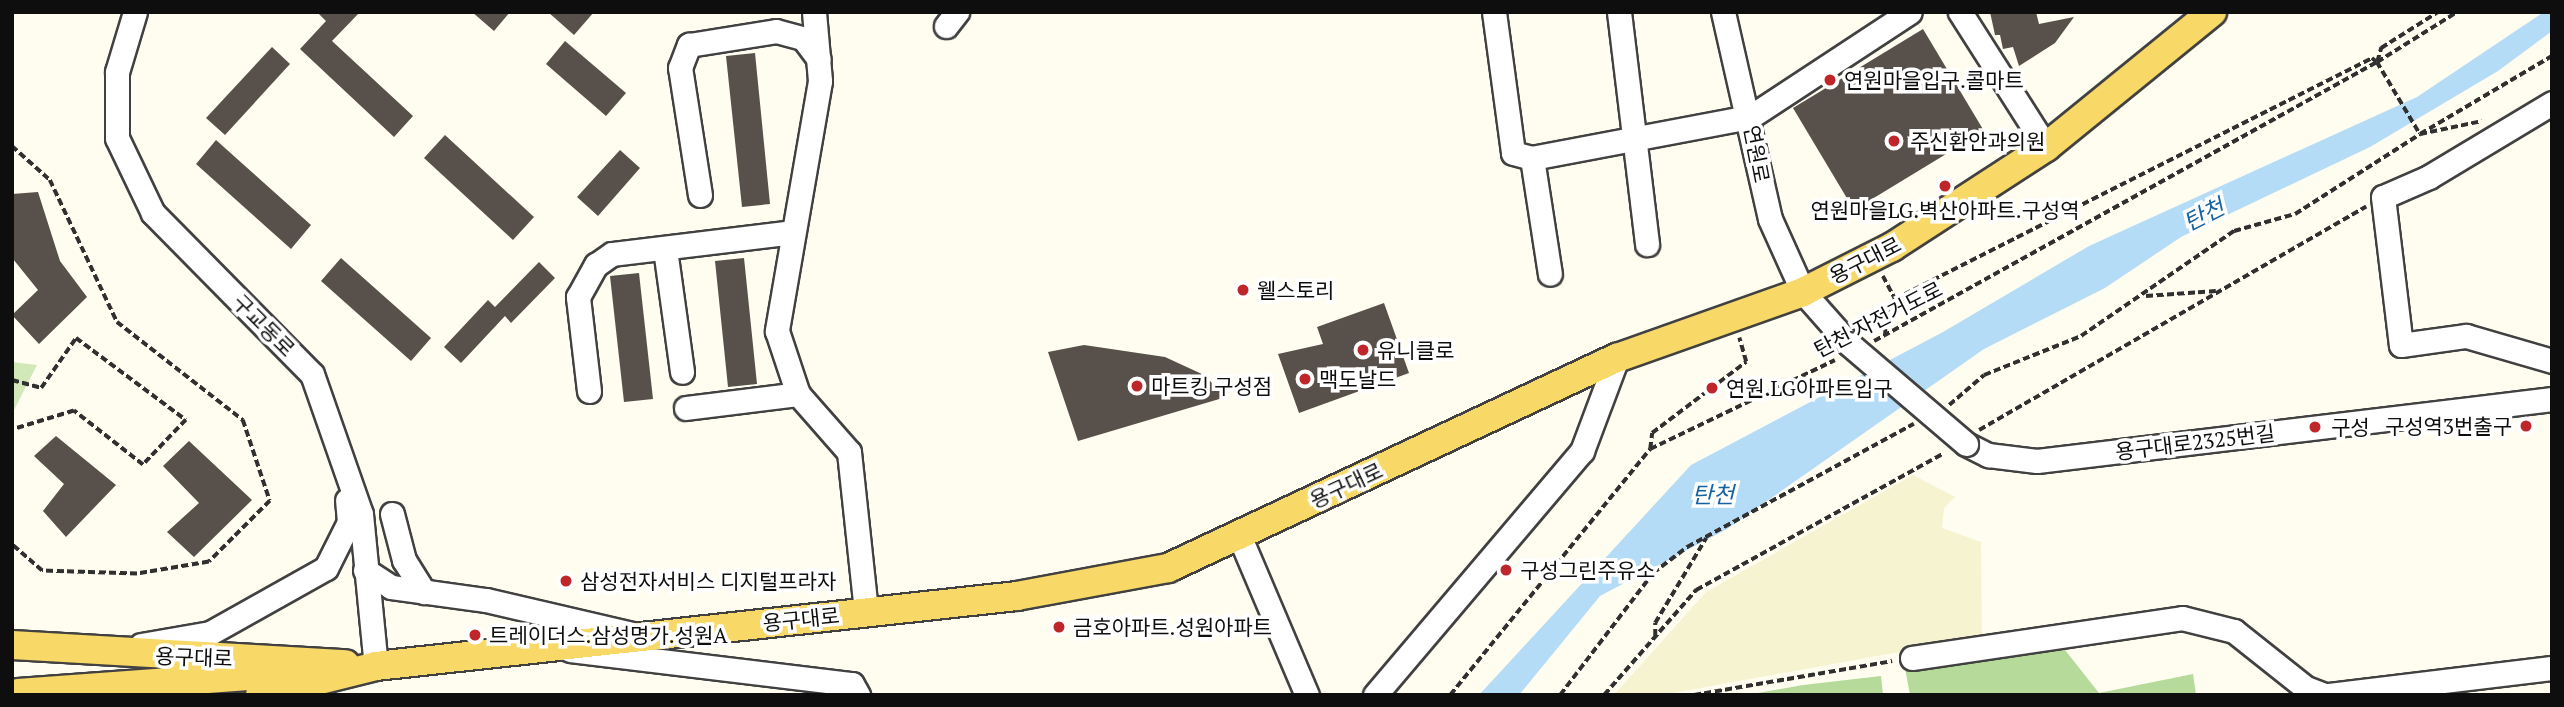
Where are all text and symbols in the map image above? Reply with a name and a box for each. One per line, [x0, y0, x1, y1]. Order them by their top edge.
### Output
place label: 연원마을입구.콜마트 [1844, 67, 2024, 93]
marker: 연원마을입구.콜마트 [1822, 72, 1838, 88]
street label: 연원로 [1739, 123, 1775, 185]
place label: 주신환안과의원 [1910, 128, 2045, 154]
marker: 주신환안과의원 [1884, 131, 1904, 151]
marker: 연원마을LG.벽산아파트.구성역 [1937, 178, 1953, 194]
water label: 탄천 [2179, 193, 2229, 237]
place label: 연원마을LG.벽산아파트.구성역 [1810, 197, 2080, 223]
street label: 용구대로 [1825, 231, 1905, 289]
street label: 탄천 자전거도로 [1810, 276, 1946, 362]
place label: 웰스토리 [1257, 277, 1334, 303]
marker: 웰스토리 [1235, 282, 1251, 298]
street label: 구교동로 [228, 289, 300, 361]
place label: 유니클로 [1377, 337, 1454, 363]
marker: 유니클로 [1355, 342, 1371, 358]
place label: 맥도날드 [1319, 366, 1396, 392]
marker: 맥도날드 [1297, 371, 1313, 387]
place label: 마트킹 구성점 [1151, 373, 1272, 399]
place label: 연원.LG아파트입구 [1726, 375, 1893, 401]
marker: 마트킹 구성점 [1129, 378, 1145, 394]
marker: 연원.LG아파트입구 [1704, 380, 1720, 396]
place label: 구성역3번출구 [2385, 413, 2512, 439]
place label: 구성 [2331, 414, 2370, 440]
marker: 구성 [2305, 417, 2325, 437]
marker: 구성역3번출구 [2518, 418, 2534, 434]
street label: 용구대로2325번길 [2114, 420, 2276, 464]
street label: 용구대로 [1306, 457, 1386, 513]
water label: 탄천 [1692, 481, 1734, 509]
place label: 구성그린주유소 [1520, 557, 1655, 583]
marker: 구성그린주유소 [1498, 562, 1514, 578]
place label: 삼성전자서비스 디지털프라자 [580, 568, 836, 594]
marker: 삼성전자서비스 디지털프라자 [558, 573, 574, 589]
street label: 용구대로 [761, 602, 841, 636]
place label: 금호아파트.성원아파트 [1073, 614, 1272, 640]
marker: 금호아파트.성원아파트 [1051, 619, 1067, 635]
place label: 트레이더스.삼성명가.성원A [489, 622, 728, 648]
marker: 트레이더스.삼성명가.성원A [467, 627, 483, 643]
street label: 용구대로 [155, 643, 233, 671]

